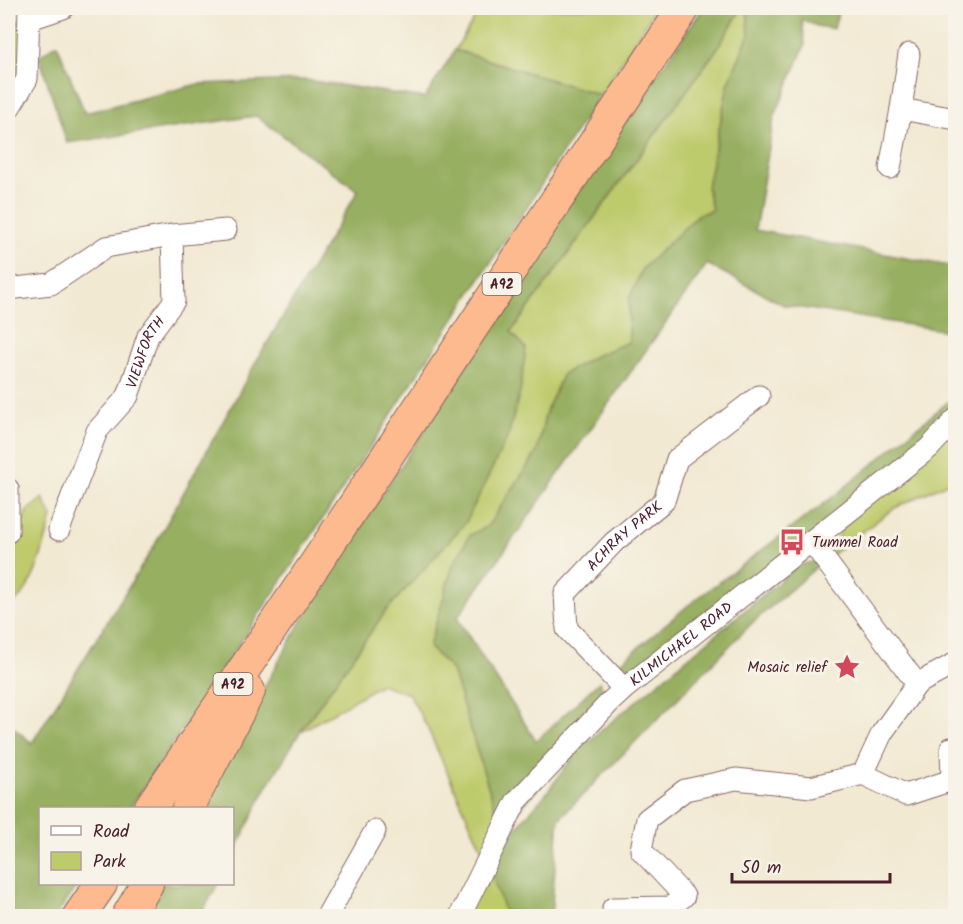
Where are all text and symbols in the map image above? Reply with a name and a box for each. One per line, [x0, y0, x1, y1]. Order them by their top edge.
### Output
road number: A92 [482, 273, 522, 295]
street label: VIEWFORTH [120, 311, 172, 392]
street label: ACHRAY PARK [581, 496, 668, 577]
bus stop icon: Tummel Road [777, 527, 807, 557]
place label: Tummel Road [812, 531, 898, 555]
street label: KILMICHAEL ROAD [625, 596, 739, 693]
place icon: Mosaic relief [832, 652, 862, 682]
place label: Mosaic relief [747, 656, 828, 680]
road number: A92 [214, 673, 252, 695]
legend [39, 807, 234, 885]
text: Road [93, 818, 130, 847]
scale bar [732, 846, 890, 884]
text: Park [93, 848, 126, 877]
text: 50 m [741, 854, 781, 883]

